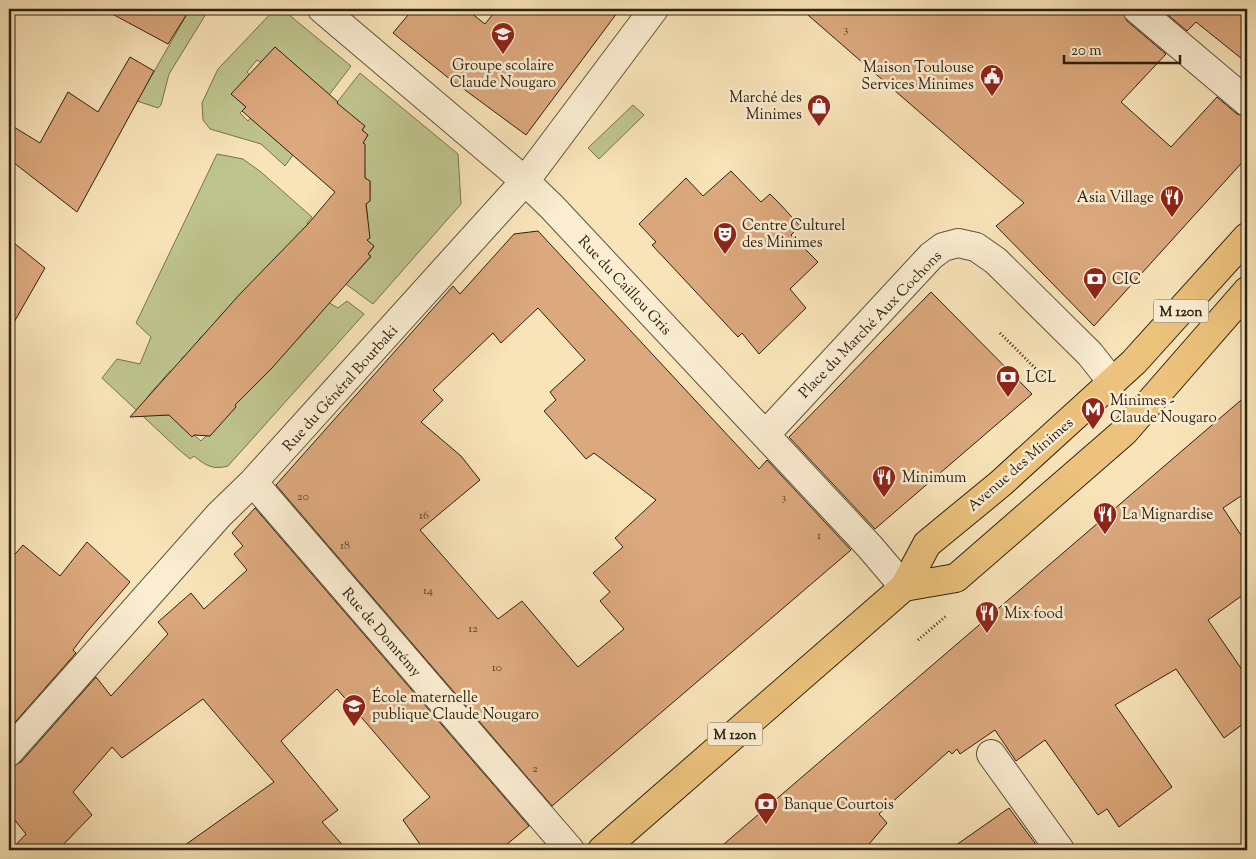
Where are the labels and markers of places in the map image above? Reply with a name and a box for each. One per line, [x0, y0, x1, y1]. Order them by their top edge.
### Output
school or university icon: Groupe scolaire Claude Nougaro [490, 21, 516, 55]
place label: Groupe scolaire Claude Nougaro [450, 56, 556, 94]
place label: Maison Toulouse Services Minimes [861, 58, 974, 96]
public building icon: Maison Toulouse Services Minimes [979, 63, 1005, 97]
place label: Marché des Minimes [729, 88, 802, 126]
shop icon: Marché des Minimes [806, 93, 832, 127]
restaurant icon: Asia Village [1159, 184, 1185, 218]
place label: Asia Village [1077, 188, 1154, 209]
place label: Centre Culturel des Minimes [742, 216, 845, 254]
theatre icon: Centre Culturel des Minimes [712, 221, 738, 255]
bank icon: CIC [1082, 266, 1108, 300]
place label: CIC [1112, 270, 1141, 291]
bank icon: LCL [995, 364, 1021, 398]
place label: LCL [1026, 368, 1056, 389]
place label: Minimes - Claude Nougaro [1110, 391, 1217, 429]
metro station icon: Minimes - Claude Nougaro [1080, 396, 1106, 430]
restaurant icon: Minimum [871, 464, 897, 498]
place label: Minimum [902, 468, 967, 489]
restaurant icon: La Mignardise [1092, 501, 1118, 535]
place label: La Mignardise [1122, 505, 1213, 526]
restaurant icon: Mix food [974, 600, 1000, 634]
place label: Mix food [1004, 604, 1064, 625]
place label: École maternelle publique Claude Nougaro [372, 687, 539, 726]
school or university icon: École maternelle publique Claude Nougaro [341, 693, 367, 727]
bank icon: Banque Courtois [753, 791, 779, 825]
place label: Banque Courtois [784, 795, 894, 816]

